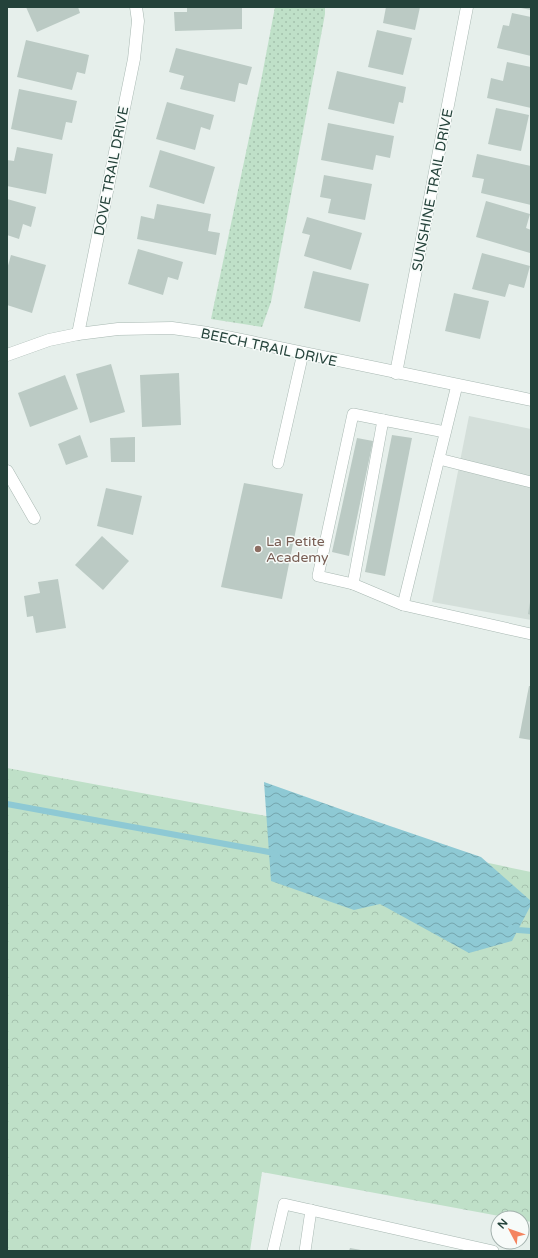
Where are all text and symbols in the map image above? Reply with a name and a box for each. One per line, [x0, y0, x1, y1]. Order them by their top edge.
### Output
street label: DOVE TRAIL DRIVE [91, 105, 132, 237]
street label: SUNSHINE TRAIL DRIVE [408, 107, 457, 273]
street label: BEECH TRAIL DRIVE [199, 325, 339, 370]
place label: La Petite Academy [266, 533, 329, 566]
marker: La Petite Academy [253, 544, 263, 554]
north arrow [490, 1210, 530, 1250]
text: N [495, 1216, 511, 1231]

